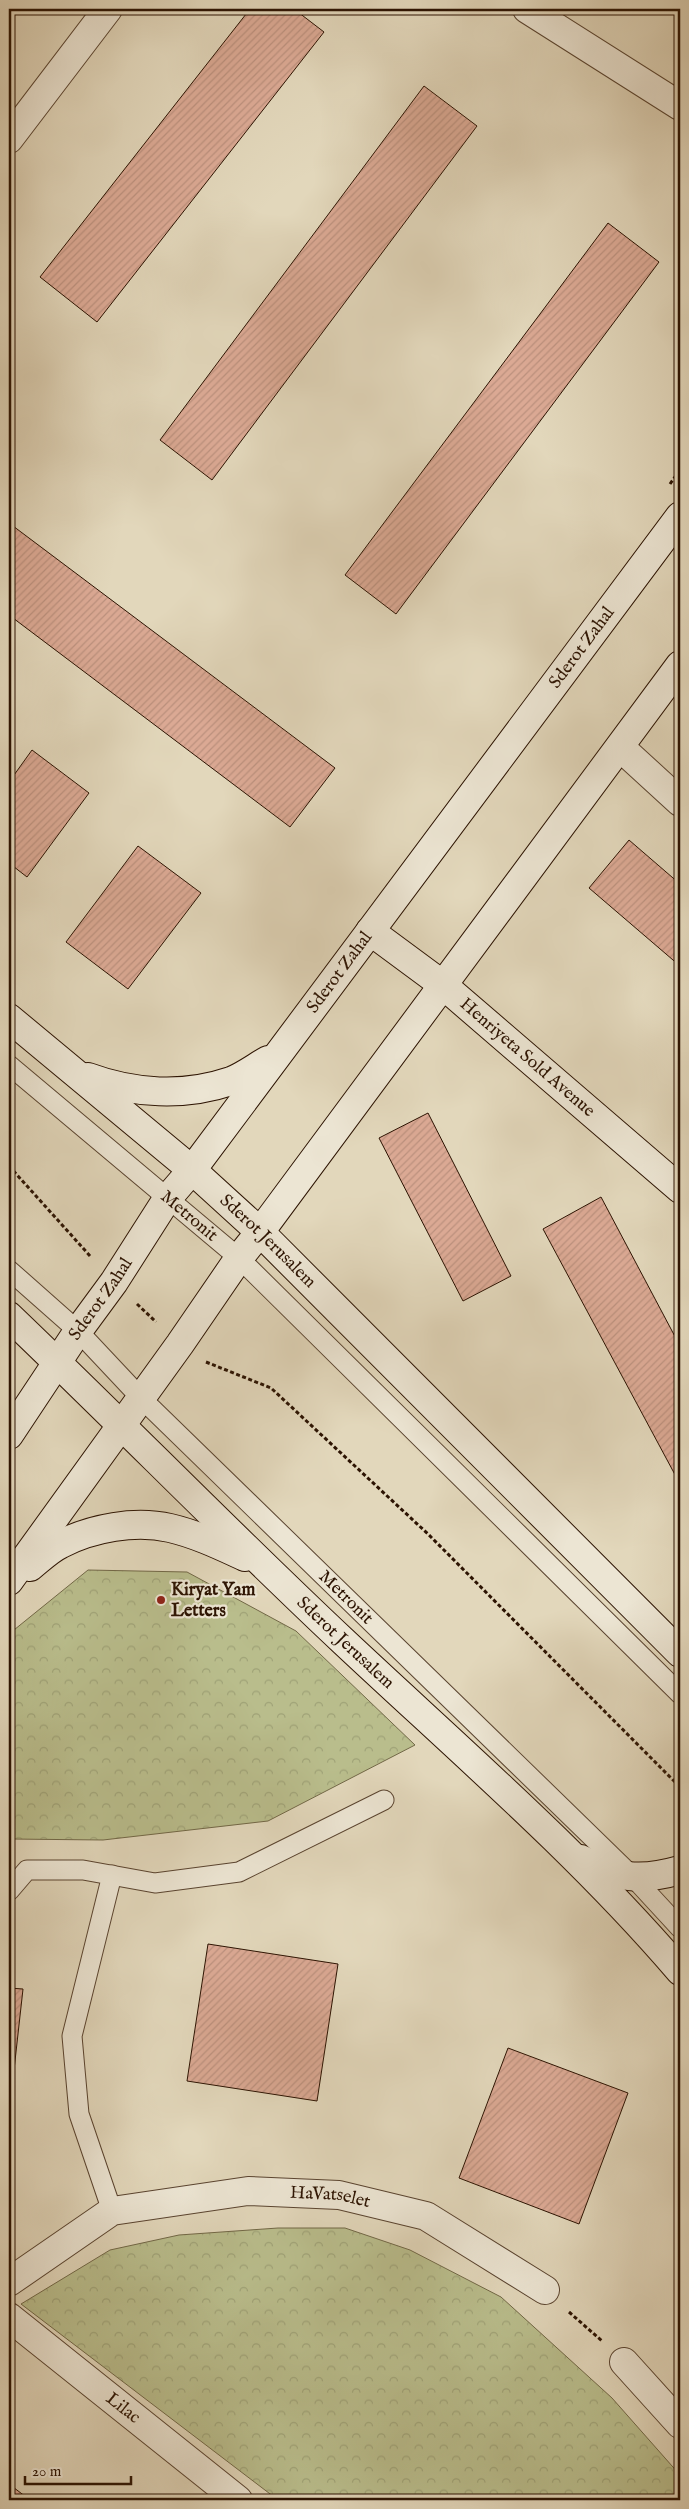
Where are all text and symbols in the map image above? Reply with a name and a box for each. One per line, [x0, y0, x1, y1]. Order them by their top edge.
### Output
street label: Sderot Zahal [544, 602, 620, 693]
street label: Sderot Zahal [301, 927, 378, 1018]
street label: Henriyeta Sold Avenue [455, 993, 600, 1122]
street label: Metronit [156, 1185, 222, 1247]
street label: Sderot Jerusalem [215, 1189, 321, 1293]
street label: Sderot Zahal [63, 1253, 138, 1345]
street label: Metronit [313, 1565, 378, 1629]
place label: Kiryat Yam Letters [171, 1579, 256, 1623]
street label: Sderot Jerusalem [292, 1591, 399, 1694]
marker: Kiryat Yam Letters [155, 1594, 167, 1606]
street label: HaVatselet [289, 2181, 373, 2214]
street label: Lilac [101, 2387, 145, 2429]
scale bar [25, 2454, 131, 2486]
text: 20 m [32, 2462, 62, 2481]

